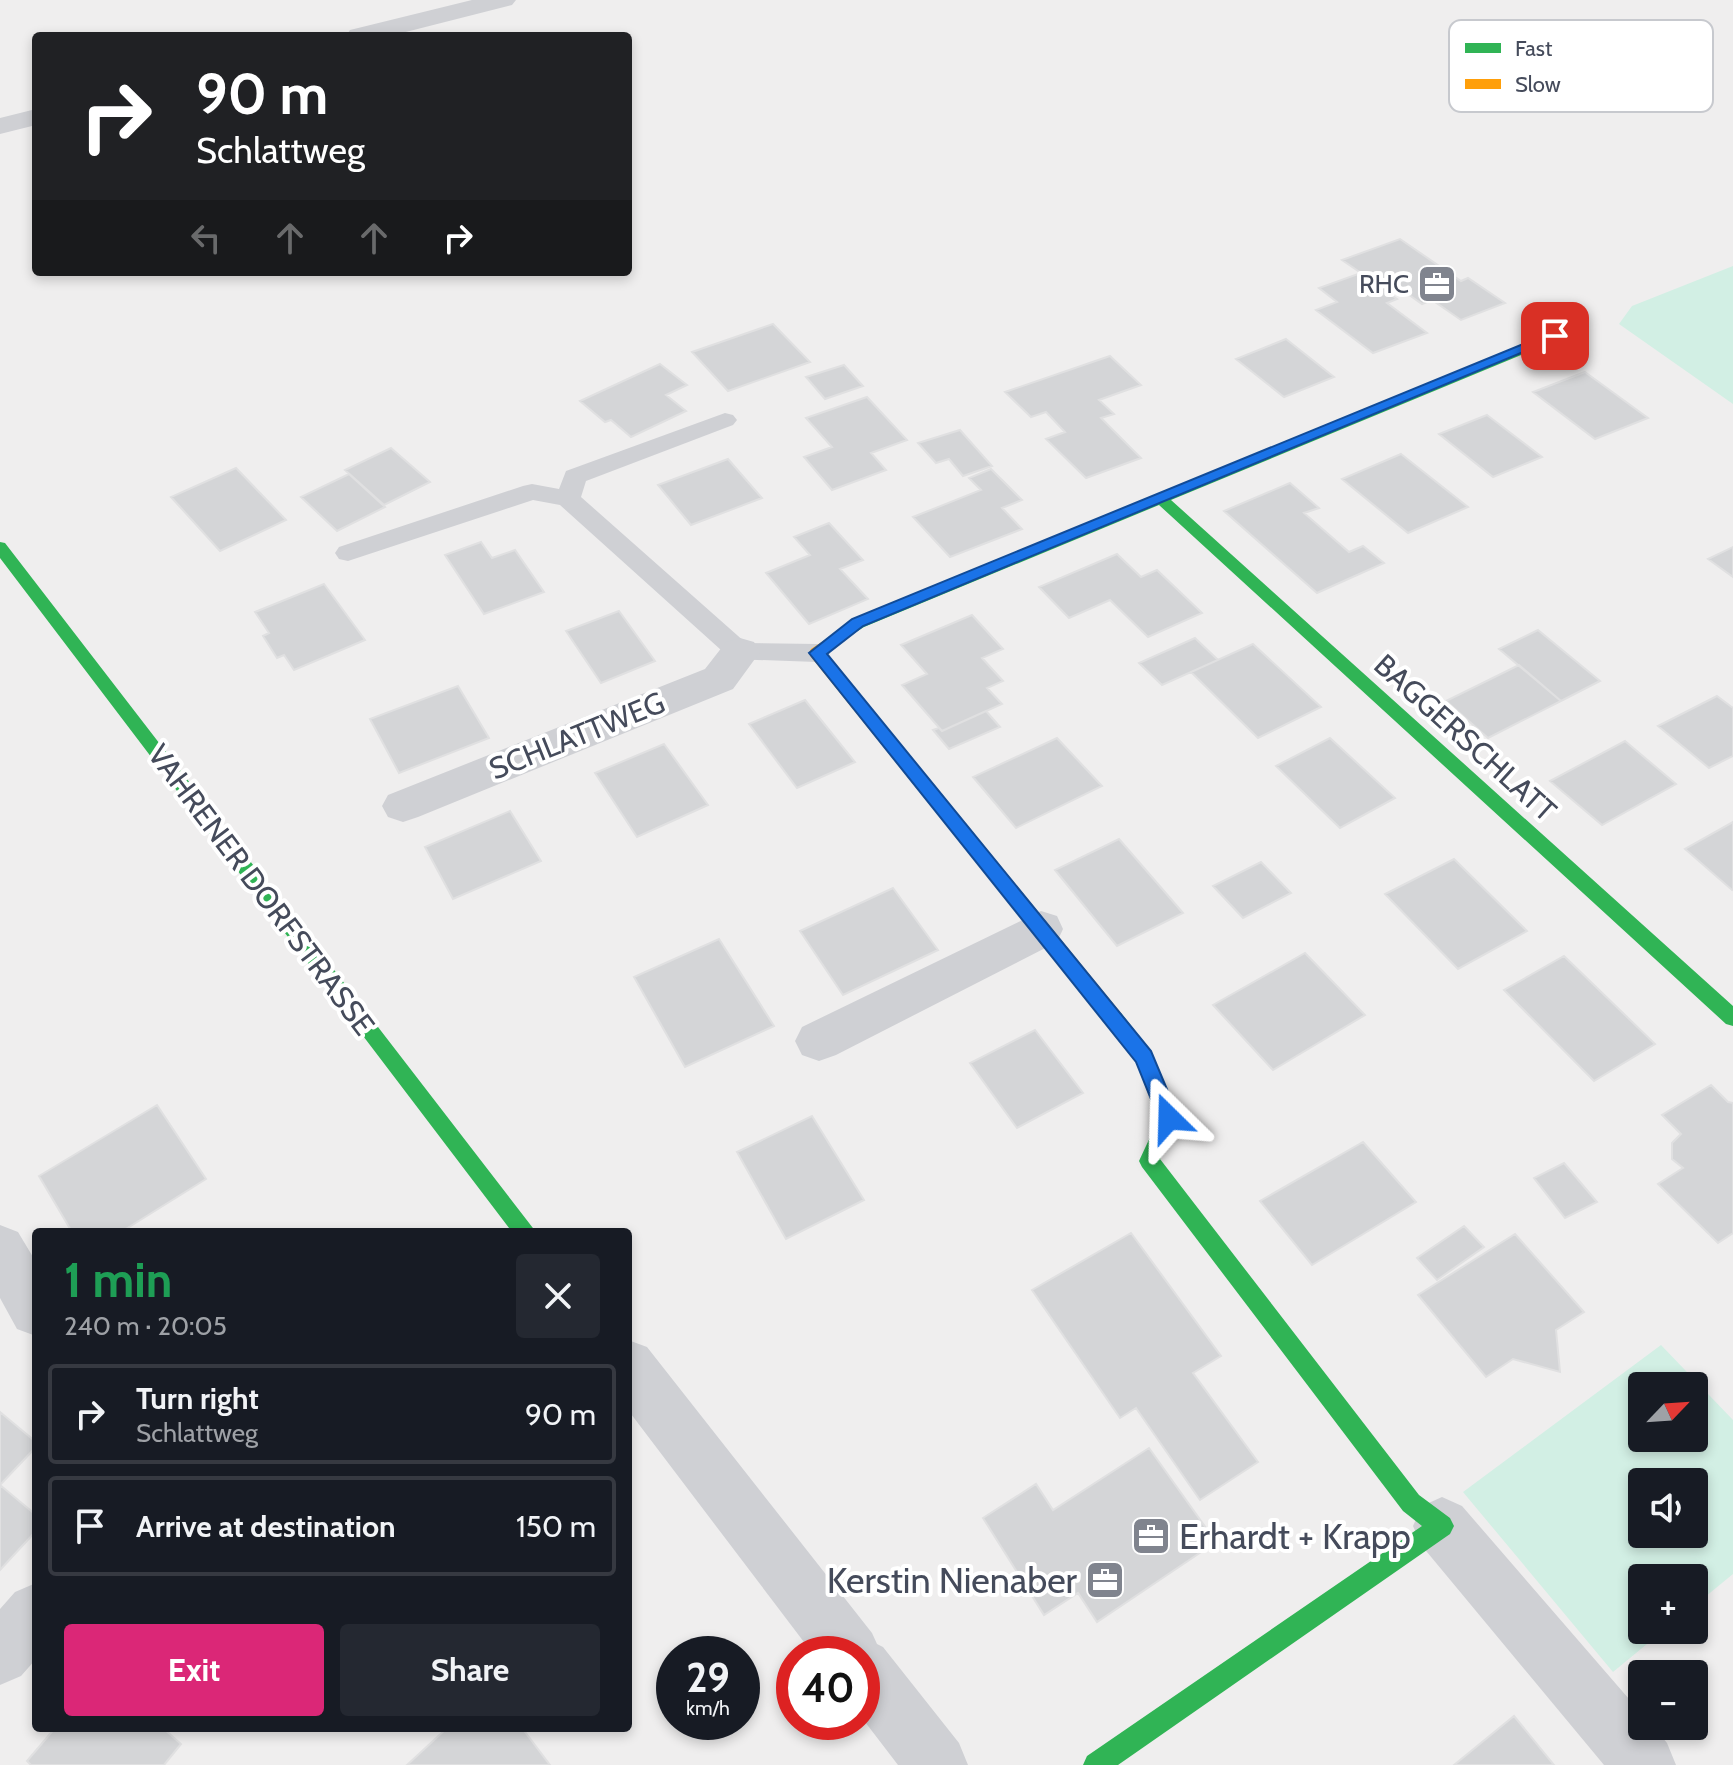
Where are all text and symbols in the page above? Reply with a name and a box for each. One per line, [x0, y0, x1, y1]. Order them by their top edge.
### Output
legend [1449, 20, 1713, 112]
text: Fast [1515, 35, 1553, 62]
text: 90 m [196, 60, 328, 128]
icon: right [64, 64, 168, 168]
text: Slow [1515, 71, 1561, 98]
text: Schlattweg [196, 128, 365, 172]
icon: left [184, 216, 228, 260]
icon: ahead [268, 216, 312, 260]
icon: ahead [352, 216, 396, 260]
icon: right [436, 216, 480, 260]
office icon: RHC [1416, 263, 1458, 305]
place label: RHC [1359, 268, 1409, 300]
pin [1521, 302, 1589, 370]
icon: arrive [1533, 314, 1577, 358]
street label: BAGGERSCHLATT [1367, 646, 1564, 829]
street label: SCHLATTWEG [484, 684, 670, 788]
street label: VAHRENER DORFSTRASSE [140, 737, 383, 1042]
position arrow [1127, 1076, 1211, 1160]
text: 1 min [64, 1251, 172, 1309]
button: close [516, 1254, 600, 1338]
text: 240 m · 20:05 [64, 1310, 227, 1342]
north arrow [1628, 1372, 1708, 1452]
map controls [1628, 1372, 1708, 1740]
text: Turn right [136, 1380, 259, 1417]
icon: right [68, 1392, 112, 1436]
text: 90 m [525, 1396, 596, 1433]
text: Schlattweg [136, 1417, 258, 1449]
button: sound [1628, 1468, 1708, 1548]
icon: arrive [68, 1504, 112, 1548]
text: Arrive at destination [136, 1508, 396, 1545]
text: 150 m [516, 1508, 596, 1545]
place label: Erhardt + Krapp [1179, 1514, 1411, 1558]
office icon: Erhardt + Krapp [1130, 1515, 1172, 1557]
place label: Kerstin Nienaber [827, 1558, 1078, 1602]
office icon: Kerstin Nienaber [1084, 1559, 1126, 1601]
button: + [1628, 1564, 1708, 1644]
button: Exit [64, 1624, 324, 1716]
button: Share [340, 1624, 600, 1716]
speed limit sign: 40 [776, 1636, 880, 1740]
text: 29 [686, 1653, 730, 1702]
button: − [1628, 1660, 1708, 1740]
text: km/h [686, 1696, 730, 1720]

